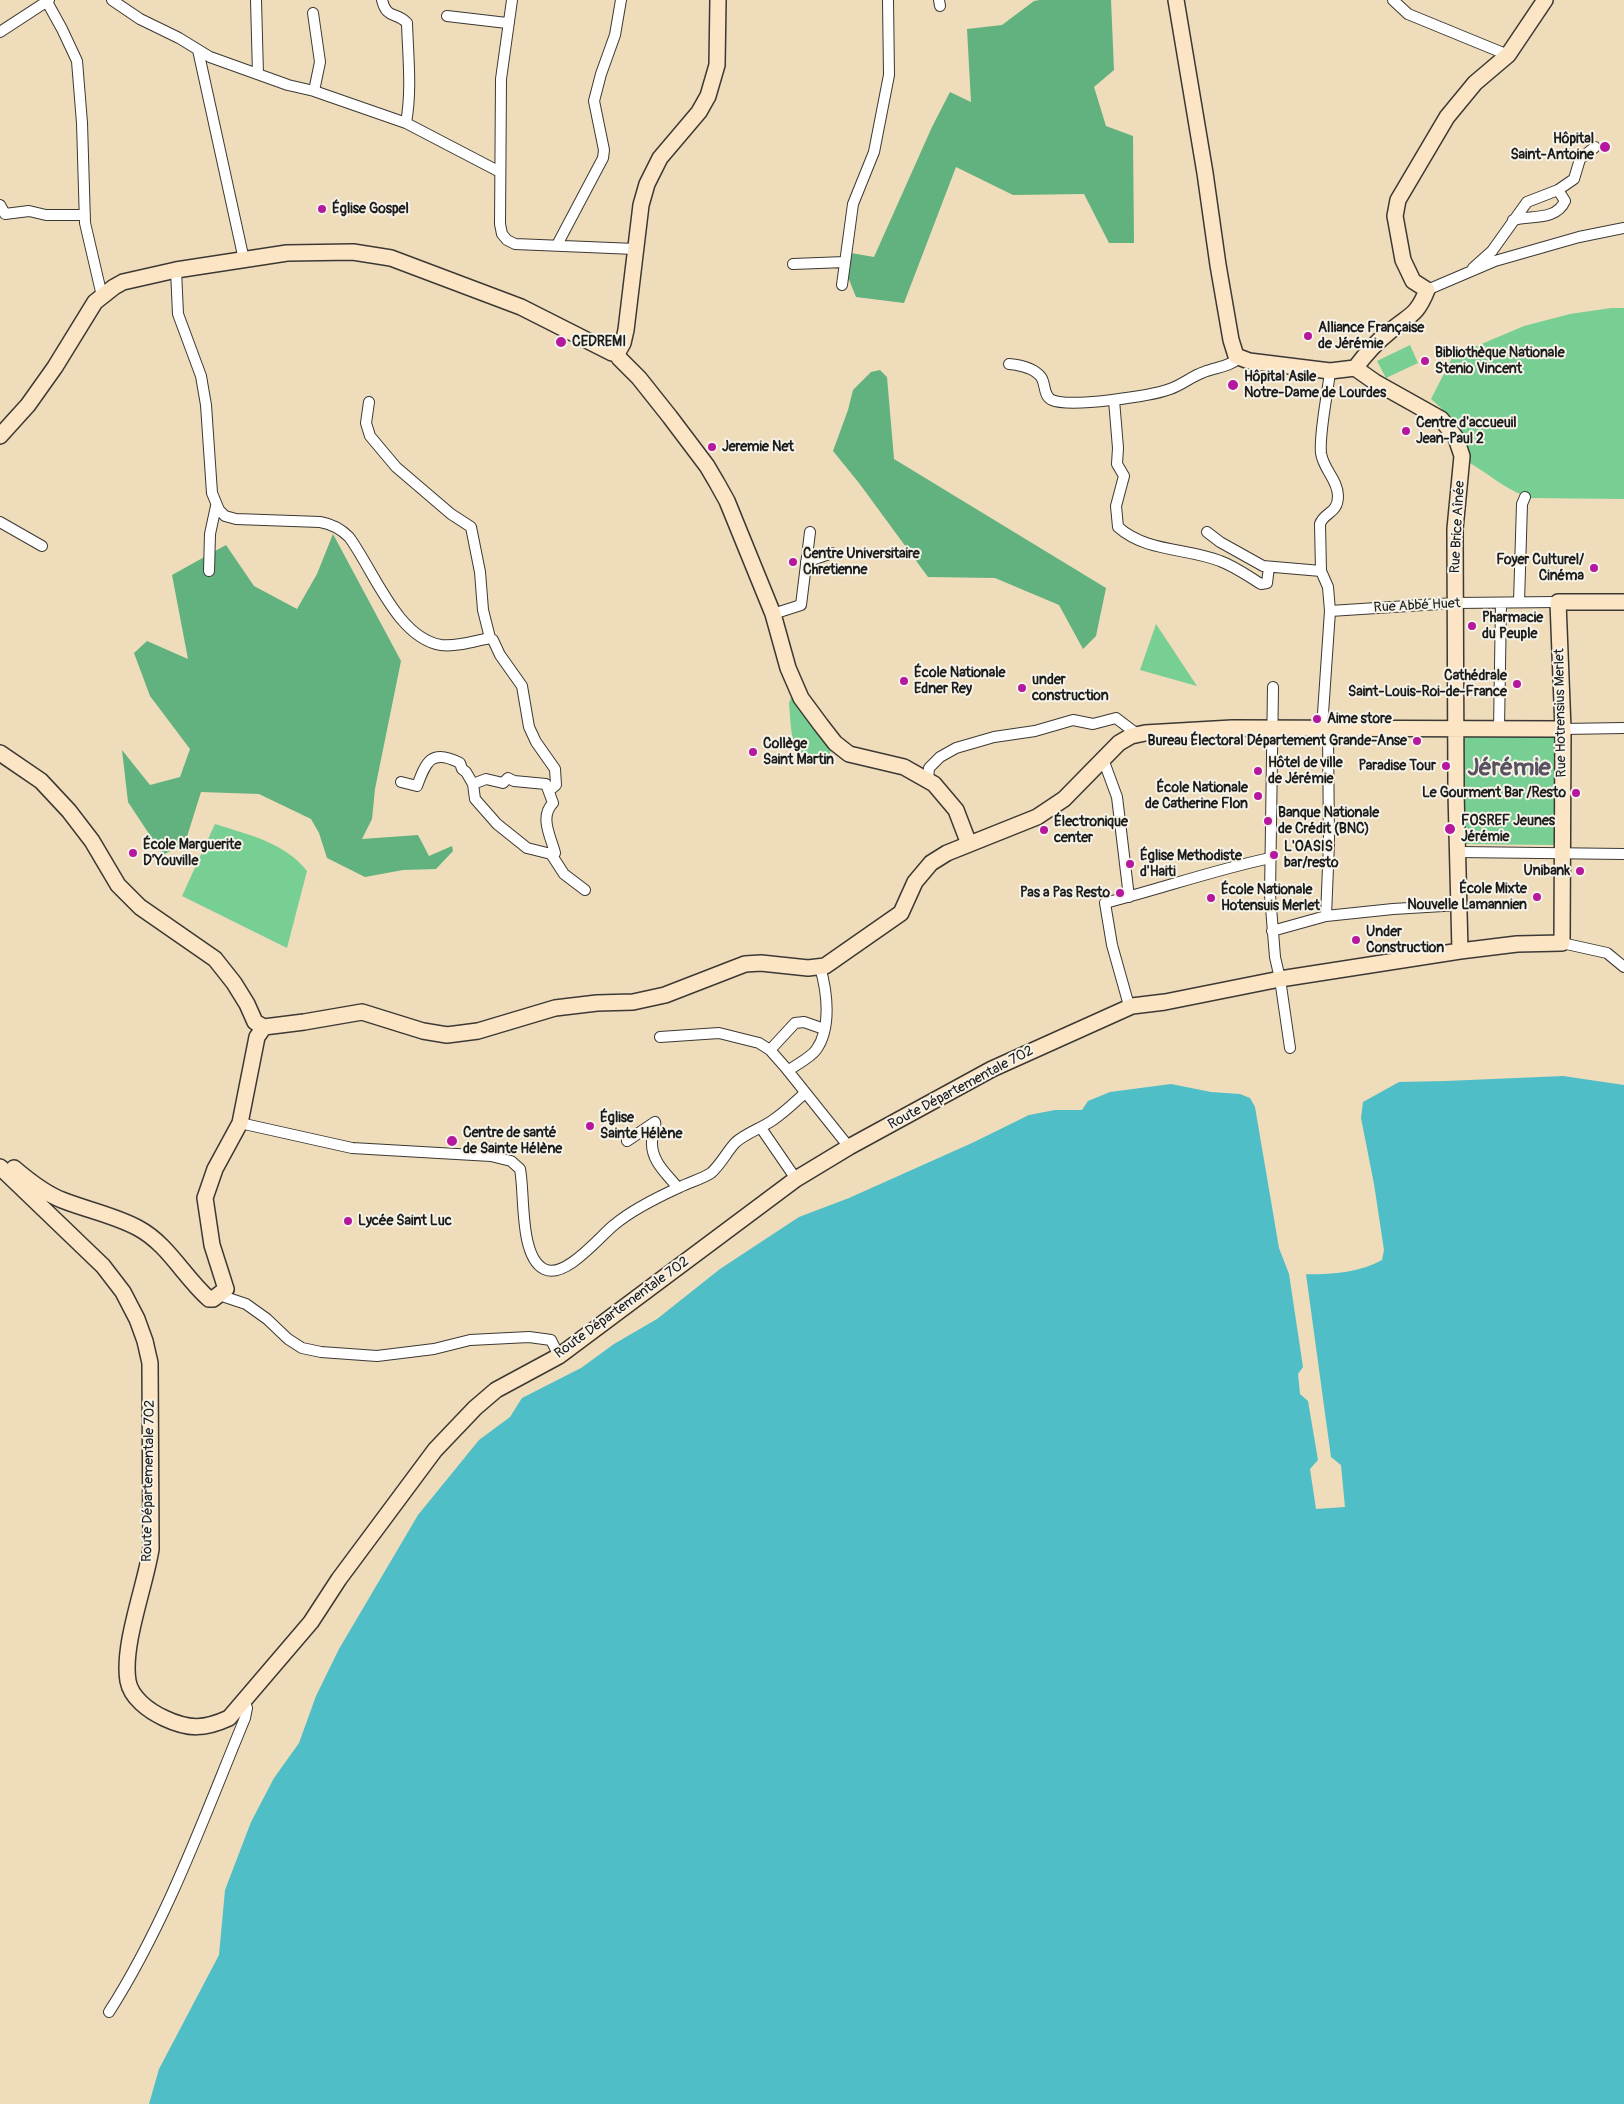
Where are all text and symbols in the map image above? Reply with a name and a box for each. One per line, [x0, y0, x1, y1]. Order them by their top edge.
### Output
place label: Hôpital Saint-Antoine [1510, 131, 1594, 164]
marker: Hôpital Saint-Antoine [1598, 140, 1612, 154]
place label: Église Gospel [332, 201, 409, 217]
marker: Église Gospel [316, 203, 328, 215]
place label: Alliance Française de Jérémie [1318, 320, 1424, 352]
marker: Alliance Française de Jérémie [1302, 330, 1314, 342]
place label: CEDREMI [572, 334, 626, 350]
marker: CEDREMI [554, 335, 568, 349]
place label: Bibliothèque Nationale Stenio Vincent [1435, 345, 1565, 378]
marker: Bibliothèque Nationale Stenio Vincent [1419, 355, 1431, 367]
place label: Hôpital Asile Notre-Dame de Lourdes [1244, 369, 1386, 402]
marker: Hôpital Asile Notre-Dame de Lourdes [1226, 378, 1240, 392]
place label: Centre d'accueuil Jean-Paul 2 [1416, 415, 1517, 448]
marker: Centre d'accueuil Jean-Paul 2 [1400, 425, 1412, 437]
place label: Jeremie Net [722, 439, 794, 455]
marker: Jeremie Net [706, 441, 718, 453]
street label: Rue Brice Aînée [1447, 480, 1469, 574]
place label: Centre Universitaire Chretienne [803, 546, 920, 578]
place label: Foyer Culturel/ Cinéma [1496, 552, 1584, 584]
marker: Centre Universitaire Chretienne [787, 556, 799, 568]
marker: Foyer Culturel/ Cinéma [1588, 562, 1600, 574]
street label: Rue Abbé Huet [1373, 595, 1461, 617]
place label: Pharmacie du Peuple [1482, 610, 1543, 642]
marker: Pharmacie du Peuple [1466, 620, 1478, 632]
street label: Rue Hotrensius Merlet [1551, 648, 1571, 778]
place label: École Nationale Edner Rey [914, 665, 1005, 698]
place label: Cathédrale Saint-Louis-Roi-de-France [1348, 668, 1507, 700]
place label: under construction [1032, 672, 1109, 704]
marker: École Nationale Edner Rey [898, 675, 910, 687]
marker: Cathédrale Saint-Louis-Roi-de-France [1511, 678, 1523, 690]
marker: under construction [1016, 682, 1028, 694]
place label: Aime store [1327, 711, 1392, 727]
marker: Aime store [1311, 713, 1323, 725]
place label: Bureau Électoral Département Grande-Anse [1148, 733, 1407, 749]
marker: Bureau Électoral Département Grande-Anse [1411, 735, 1423, 747]
place label: Collège Saint Martin [763, 736, 834, 769]
marker: Collège Saint Martin [747, 746, 759, 758]
place label: Hôtel de ville de Jérémie [1268, 755, 1343, 788]
district label: Jérémie [1467, 755, 1551, 783]
place label: Paradise Tour [1359, 758, 1436, 774]
marker: Paradise Tour [1440, 760, 1452, 772]
marker: Hôtel de ville de Jérémie [1252, 765, 1264, 777]
place label: École Nationale de Catherine Flon [1145, 780, 1248, 812]
place label: Le Gourment Bar /Resto [1422, 785, 1566, 801]
marker: Le Gourment Bar /Resto [1570, 787, 1582, 799]
marker: École Nationale de Catherine Flon [1252, 790, 1264, 802]
place label: Banque Nationale de Crédit (BNC) [1278, 805, 1379, 838]
place label: FOSREF Jeunes Jérémie [1461, 813, 1555, 846]
place label: Électronique center [1054, 814, 1128, 846]
marker: Banque Nationale de Crédit (BNC) [1262, 815, 1274, 827]
marker: FOSREF Jeunes Jérémie [1443, 822, 1457, 836]
marker: Électronique center [1038, 824, 1050, 836]
place label: École Marguerite D'Youville [143, 837, 241, 870]
place label: L'OASIS bar/resto [1284, 839, 1338, 872]
marker: École Marguerite D'Youville [127, 847, 139, 859]
place label: Église Methodiste d'Haiti [1140, 848, 1242, 880]
marker: L'OASIS bar/resto [1268, 849, 1280, 861]
marker: Église Methodiste d'Haiti [1124, 858, 1136, 870]
place label: Unibank [1524, 863, 1570, 879]
marker: Unibank [1574, 865, 1586, 877]
place label: École Mixte Nouvelle Lamannien [1407, 881, 1527, 914]
place label: École Nationale Hotensuis Merlet [1221, 882, 1320, 914]
place label: Pas a Pas Resto [1020, 885, 1110, 901]
marker: Pas a Pas Resto [1114, 887, 1126, 899]
marker: École Mixte Nouvelle Lamannien [1531, 891, 1543, 903]
marker: École Nationale Hotensuis Merlet [1205, 892, 1217, 904]
place label: Under Construction [1366, 924, 1444, 956]
marker: Under Construction [1350, 934, 1362, 946]
street label: Route Départementale 702 [886, 1043, 1036, 1133]
place label: Église Sainte Hélène [600, 1110, 682, 1142]
marker: Église Sainte Hélène [584, 1120, 596, 1132]
place label: Centre de santé de Sainte Hélène [463, 1125, 562, 1158]
marker: Centre de santé de Sainte Hélène [445, 1134, 459, 1148]
place label: Lycée Saint Luc [358, 1213, 452, 1229]
marker: Lycée Saint Luc [342, 1215, 354, 1227]
street label: Route Départementale 702 [552, 1254, 692, 1362]
street label: Route Départementale 702 [139, 1400, 159, 1562]

